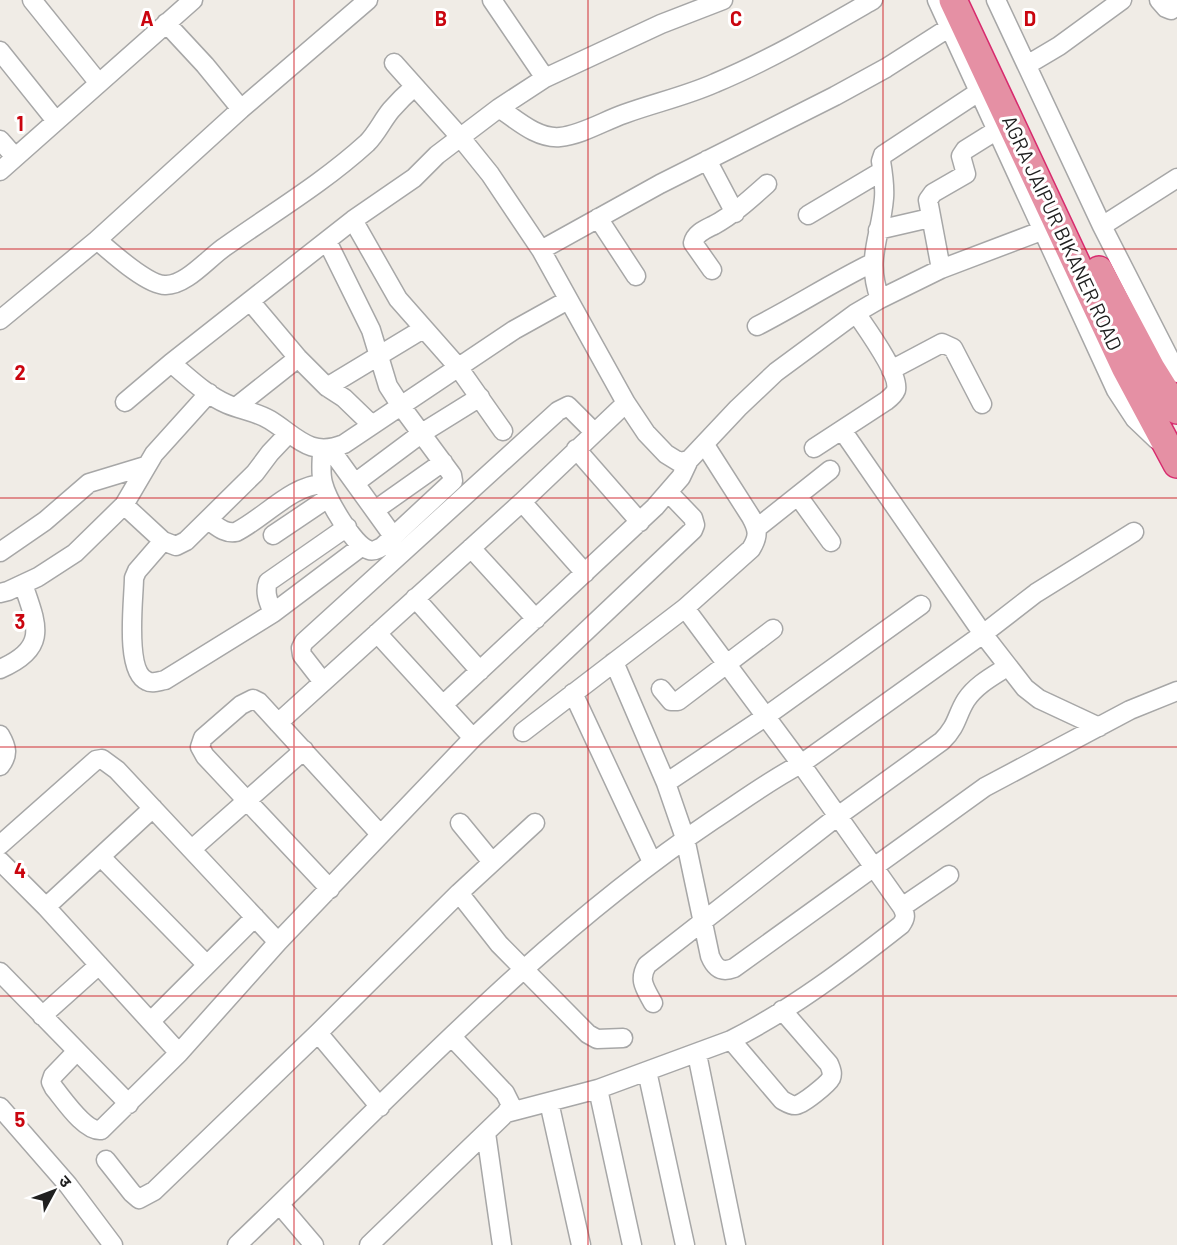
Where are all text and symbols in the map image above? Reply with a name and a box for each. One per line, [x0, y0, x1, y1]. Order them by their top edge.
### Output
text: A [140, 6, 154, 30]
text: B [435, 6, 447, 30]
text: C [730, 6, 742, 30]
text: D [1024, 6, 1036, 30]
text: 1 [16, 111, 24, 135]
street label: AGRA JAIPUR BIKANER ROAD [998, 111, 1128, 354]
text: 2 [14, 360, 26, 384]
text: 3 [15, 609, 25, 633]
text: 4 [14, 858, 26, 882]
text: 5 [15, 1107, 26, 1131]
north arrow [24, 1161, 84, 1221]
text: उ [55, 1171, 76, 1191]

